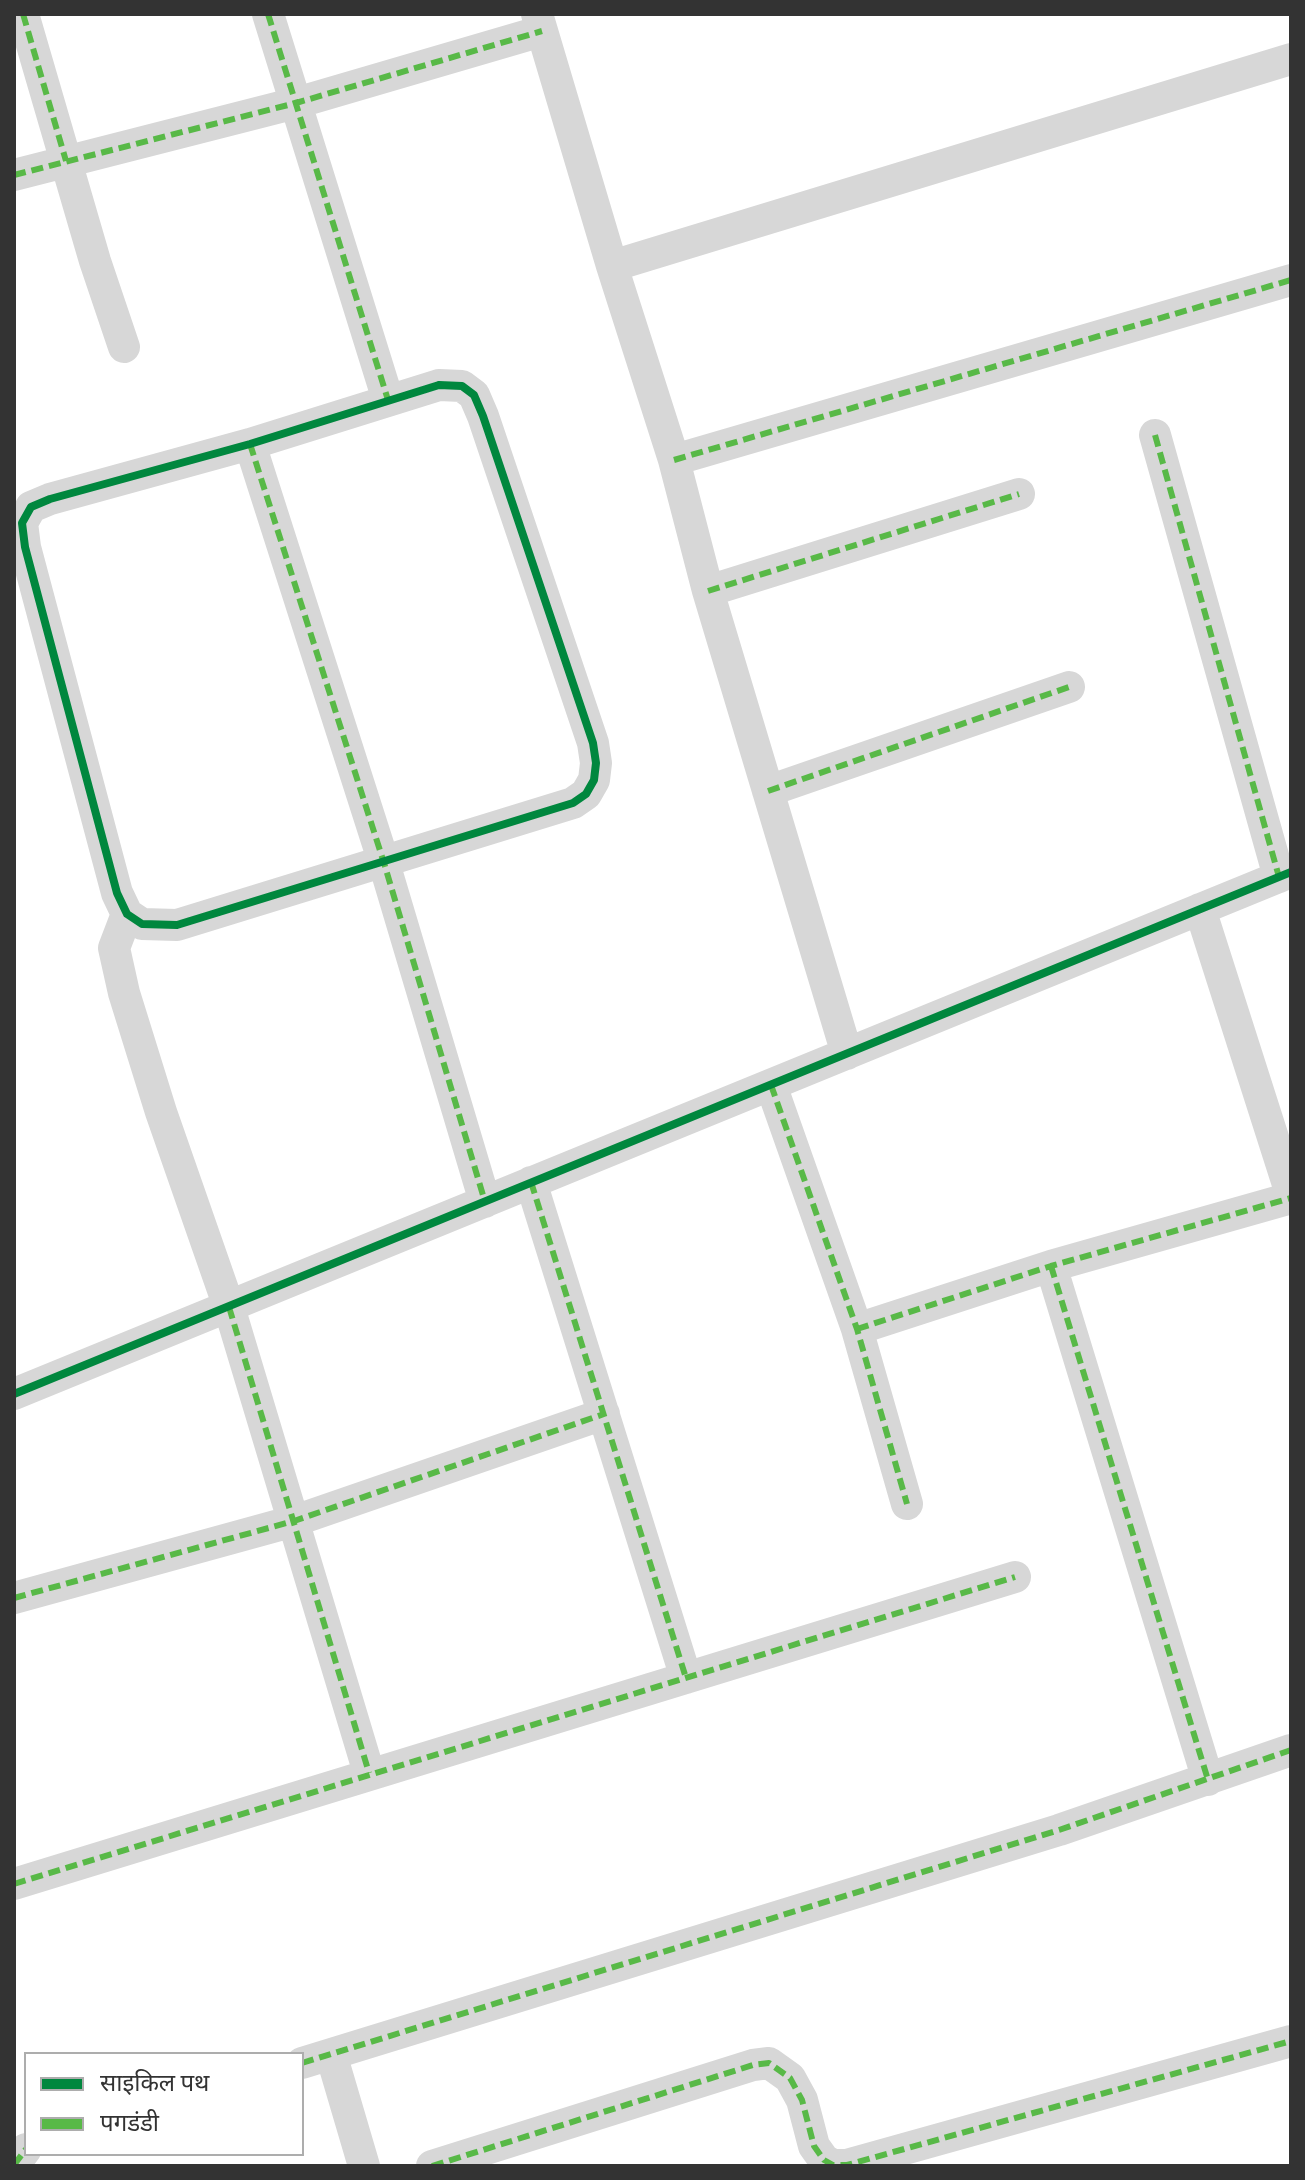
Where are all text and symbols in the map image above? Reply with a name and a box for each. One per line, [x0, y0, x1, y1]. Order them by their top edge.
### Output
legend [24, 2052, 304, 2156]
text: साइकिल पथ [100, 2068, 209, 2098]
text: पगडंडी [100, 2108, 159, 2138]

